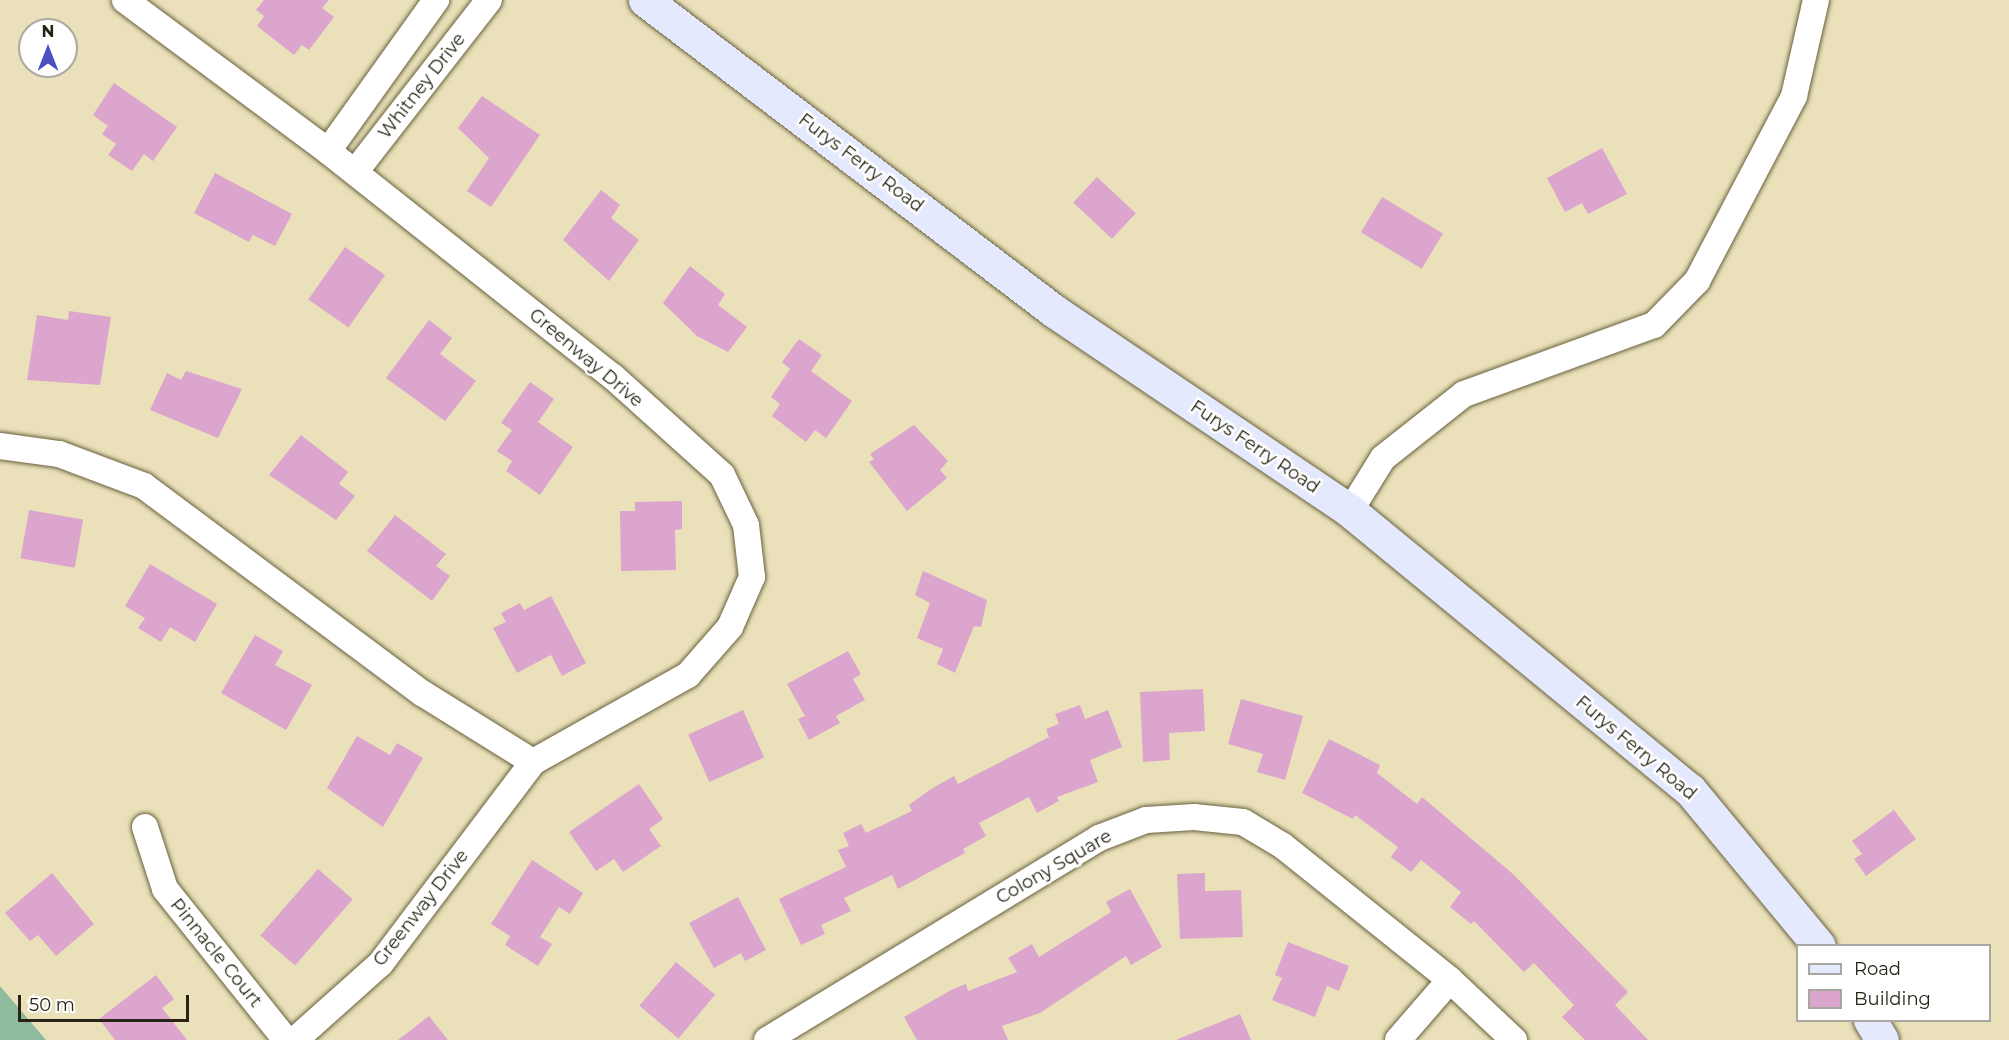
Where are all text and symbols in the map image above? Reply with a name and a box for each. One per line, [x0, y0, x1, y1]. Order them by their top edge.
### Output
north arrow [18, 18, 78, 78]
text: N [42, 22, 54, 41]
street label: Whitney Drive [374, 29, 470, 143]
street label: Furys Ferry Road [794, 109, 928, 217]
street label: Greenway Drive [525, 304, 647, 412]
street label: Furys Ferry Road [1186, 396, 1324, 498]
street label: Furys Ferry Road [1571, 691, 1701, 805]
street label: Colony Square [992, 825, 1116, 909]
street label: Greenway Drive [369, 845, 473, 971]
street label: Pinnacle Court [166, 894, 266, 1012]
legend [1796, 944, 1991, 1022]
text: Road [1854, 958, 1901, 980]
scale bar [21, 983, 192, 1021]
text: Building [1854, 988, 1931, 1010]
text: 50 m [29, 994, 75, 1016]

